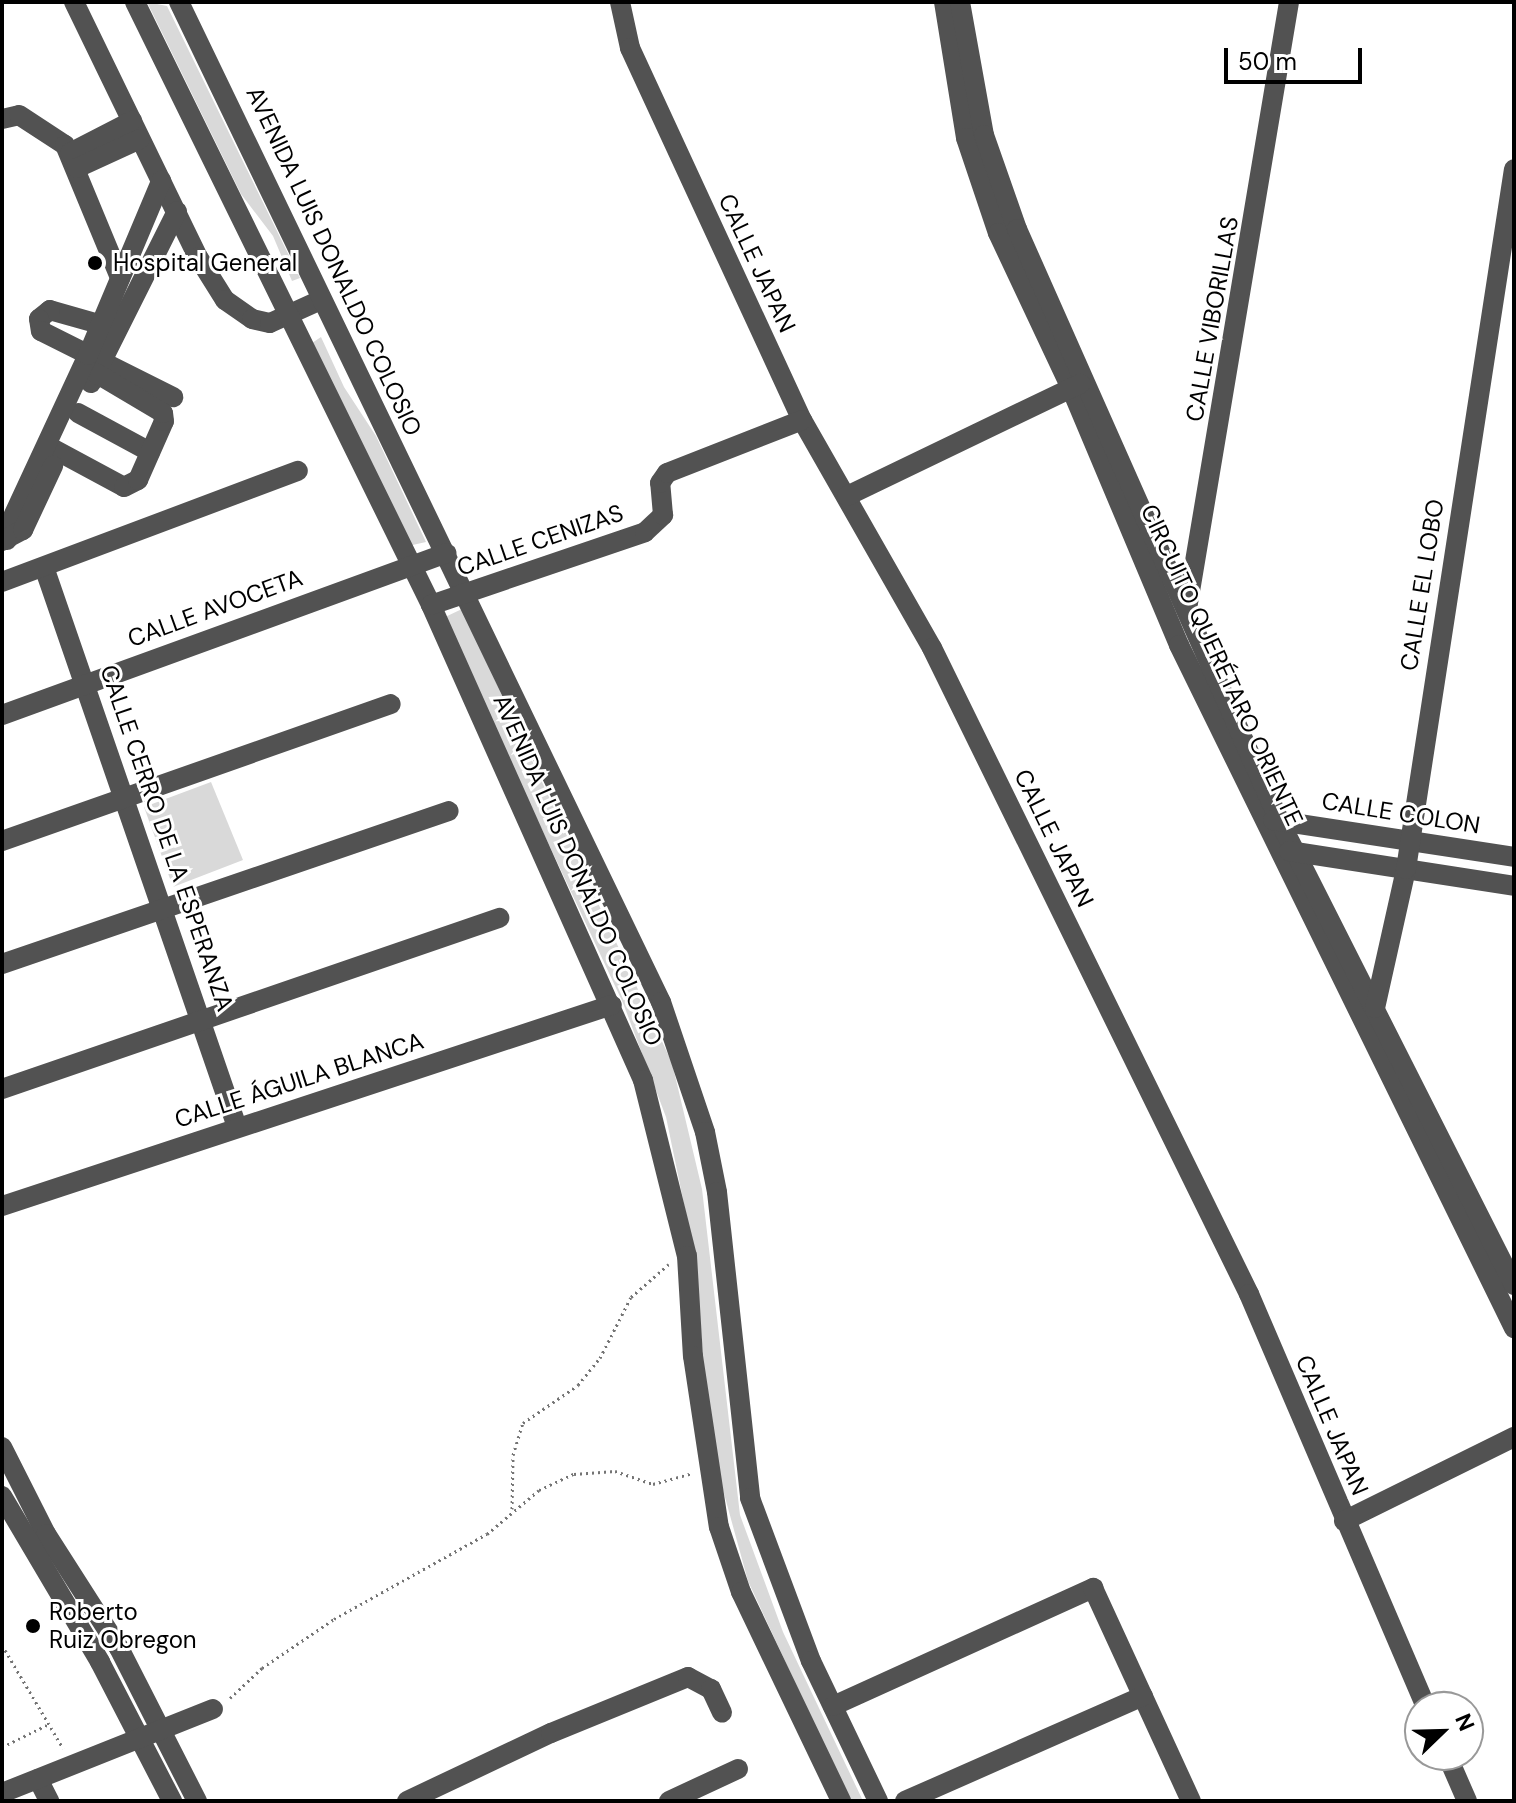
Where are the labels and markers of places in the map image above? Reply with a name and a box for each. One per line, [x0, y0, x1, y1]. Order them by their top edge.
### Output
place label: Hospital General [113, 249, 297, 277]
marker: Hospital General [84, 252, 106, 274]
place label: Roberto Ruiz Obregon [49, 1598, 197, 1654]
marker: Roberto Ruiz Obregon [24, 1617, 42, 1635]

